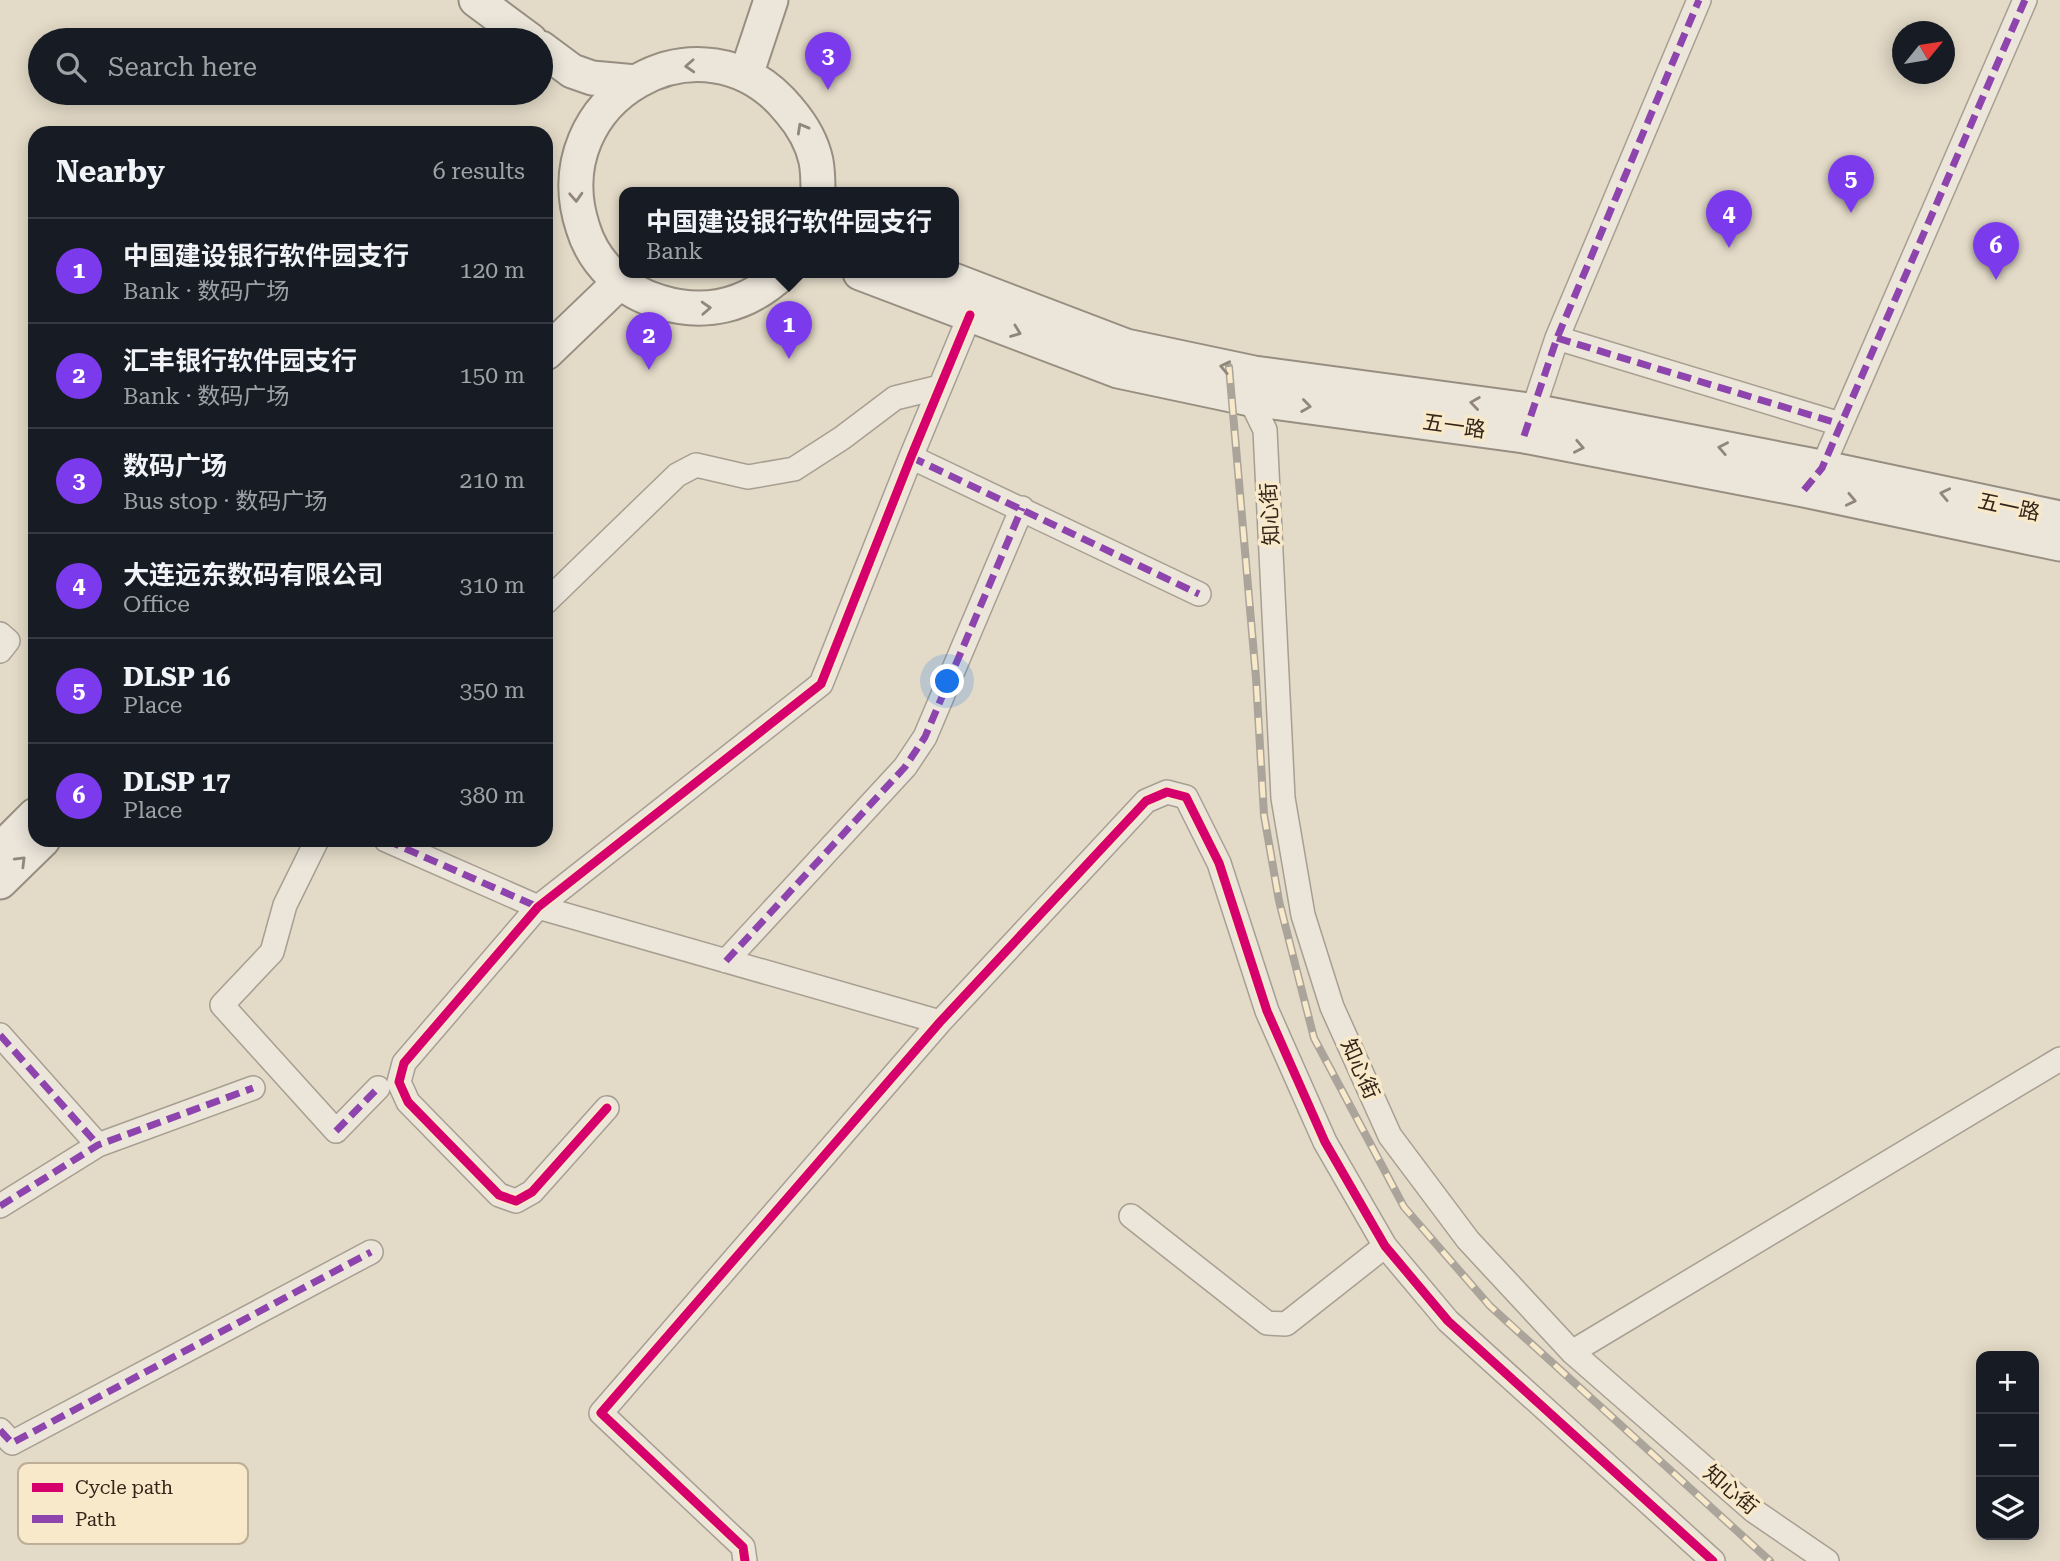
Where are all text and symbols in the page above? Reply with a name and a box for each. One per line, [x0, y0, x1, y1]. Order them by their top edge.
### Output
north arrow [1892, 21, 1955, 84]
search box [28, 28, 553, 105]
pin: 3 [805, 32, 851, 90]
icon: search [52, 48, 90, 86]
text: Search here [108, 52, 257, 82]
one-way arrow [684, 59, 695, 74]
one-way arrow [796, 123, 810, 135]
text: Nearby [56, 154, 165, 189]
pin: 5 [1828, 155, 1874, 213]
text: 6 results [433, 158, 525, 185]
popup [619, 187, 959, 278]
pin: 4 [1706, 190, 1752, 248]
one-way arrow [569, 192, 584, 203]
text: 中国建设银行软件园支行 [646, 207, 932, 237]
pin: 6 [1973, 222, 2019, 280]
text: Bank [646, 238, 703, 265]
text: 中国建设银行软件园支行 [123, 241, 409, 271]
text: 1 [73, 257, 85, 284]
text: 120 m [460, 257, 525, 284]
text: Bank · 数码广场 [123, 278, 289, 305]
one-way arrow [701, 301, 712, 316]
pin: 1 [766, 301, 812, 359]
pin: 2 [626, 312, 672, 370]
one-way arrow [1009, 324, 1021, 338]
text: 汇丰银行软件园支行 [123, 346, 357, 376]
one-way arrow [1219, 360, 1231, 375]
text: 2 [73, 362, 85, 389]
text: 150 m [460, 362, 525, 389]
text: Bank · 数码广场 [123, 383, 289, 410]
one-way arrow [1469, 395, 1480, 410]
one-way arrow [1300, 399, 1312, 414]
street label: 五一路 [1421, 410, 1487, 442]
one-way arrow [1573, 438, 1585, 453]
one-way arrow [1717, 441, 1729, 456]
text: 数码广场 [123, 451, 227, 481]
text: 3 [73, 467, 85, 494]
text: 210 m [460, 467, 525, 494]
street label: 知心街 [1256, 482, 1284, 546]
one-way arrow [1939, 487, 1951, 502]
text: Bus stop · 数码广场 [123, 488, 327, 515]
street label: 五一路 [1976, 489, 2042, 525]
one-way arrow [1845, 491, 1857, 506]
text: 大连远东数码有限公司 [123, 560, 383, 590]
text: 4 [73, 572, 85, 599]
text: 310 m [460, 572, 525, 599]
text: Office [123, 591, 190, 618]
text: DLSP 16 [123, 662, 231, 692]
your location [930, 664, 964, 698]
text: 5 [73, 677, 85, 704]
text: 350 m [460, 677, 525, 704]
text: Place [123, 692, 182, 719]
text: DLSP 17 [123, 767, 231, 797]
text: 6 [73, 782, 85, 809]
text: 380 m [460, 782, 525, 809]
text: Place [123, 797, 182, 824]
one-way arrow [13, 857, 26, 870]
street label: 知心街 [1336, 1035, 1384, 1103]
map controls [1976, 1351, 2039, 1540]
button: + [1976, 1351, 2039, 1414]
button: − [1976, 1414, 2039, 1477]
street label: 知心街 [1699, 1461, 1763, 1519]
legend [18, 1463, 248, 1544]
text: Cycle path [75, 1476, 173, 1499]
button: layers [1976, 1477, 2039, 1540]
text: Path [75, 1508, 116, 1531]

